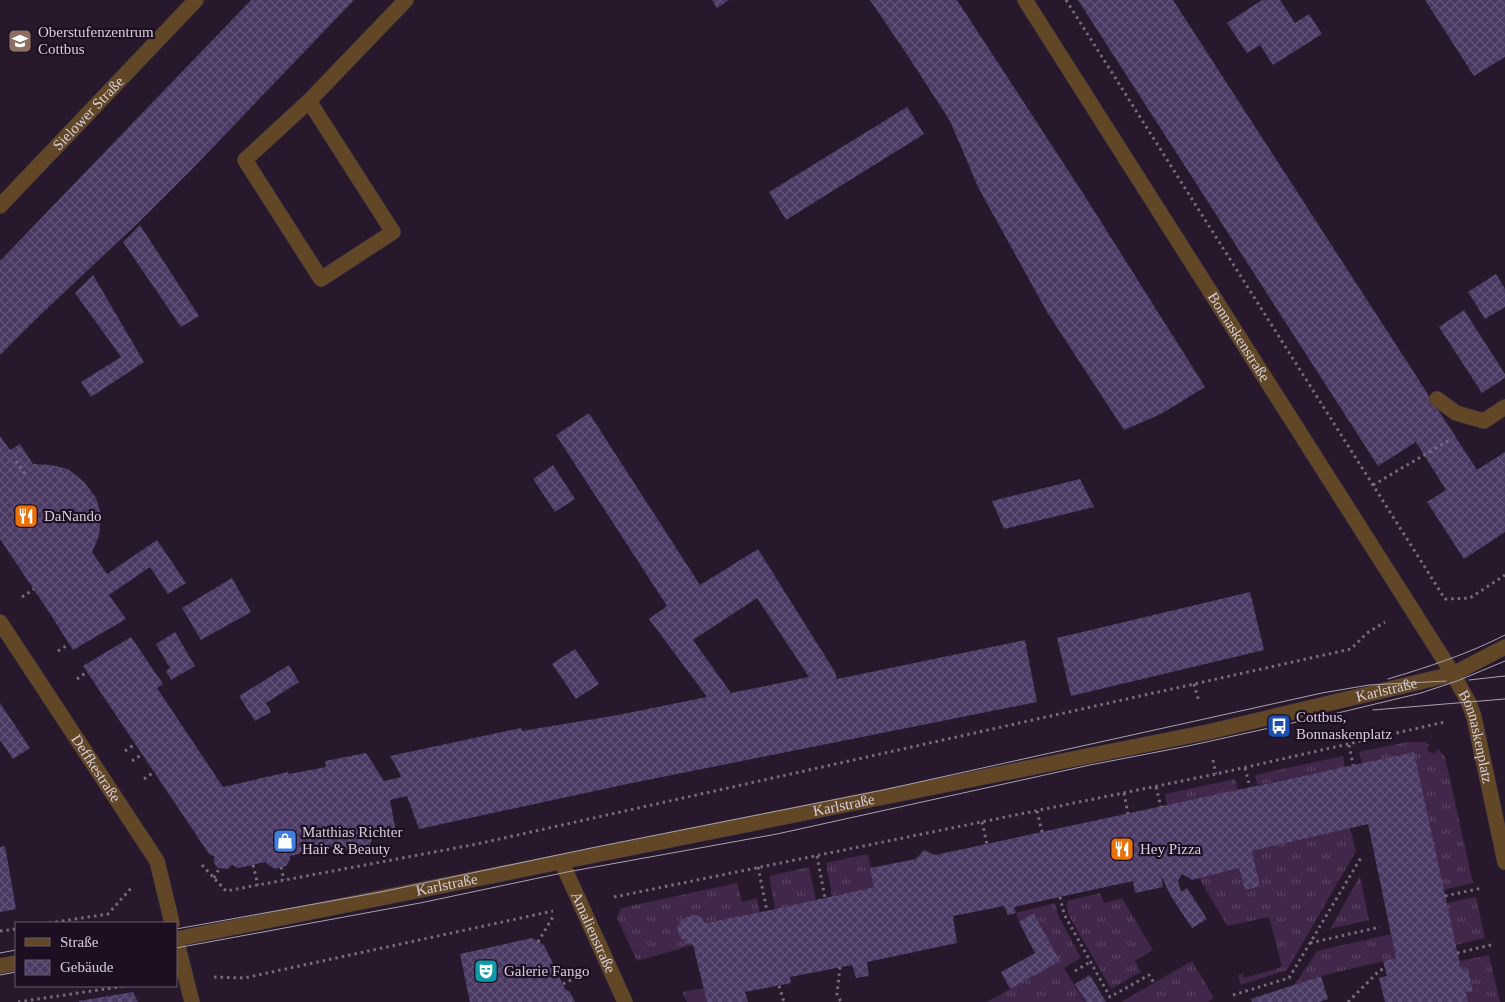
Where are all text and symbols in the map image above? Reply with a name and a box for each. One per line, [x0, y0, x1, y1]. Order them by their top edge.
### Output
place label: Oberstufenzentrum Cottbus [38, 24, 154, 57]
school or university icon: Oberstufenzentrum Cottbus [7, 28, 33, 54]
street label: Sielower Straße [50, 73, 127, 153]
street label: Bonnaskenstraße [1205, 289, 1273, 385]
restaurant icon: DaNando [13, 503, 39, 529]
place label: DaNando [44, 508, 101, 524]
street label: Karlstraße [1354, 675, 1419, 705]
street label: Bonnaskenplatz [1455, 687, 1496, 785]
place label: Cottbus, Bonnaskenplatz [1296, 709, 1392, 742]
bus stop icon: Cottbus, Bonnaskenplatz [1266, 713, 1292, 739]
street label: Deffkestraße [68, 732, 124, 805]
street label: Karlstraße [811, 791, 876, 819]
place label: Matthias Richter Hair & Beauty [302, 824, 402, 857]
shop icon: Matthias Richter Hair & Beauty [272, 828, 298, 854]
restaurant icon: Hey Pizza [1109, 836, 1135, 862]
place label: Hey Pizza [1140, 841, 1202, 857]
street label: Karlstraße [414, 871, 479, 899]
street label: Amalienstraße [568, 889, 619, 976]
legend [15, 922, 178, 987]
text: Straße [60, 934, 99, 950]
theatre icon: Galerie Fango [473, 958, 499, 984]
text: Gebäude [60, 959, 114, 975]
place label: Galerie Fango [504, 963, 589, 979]

